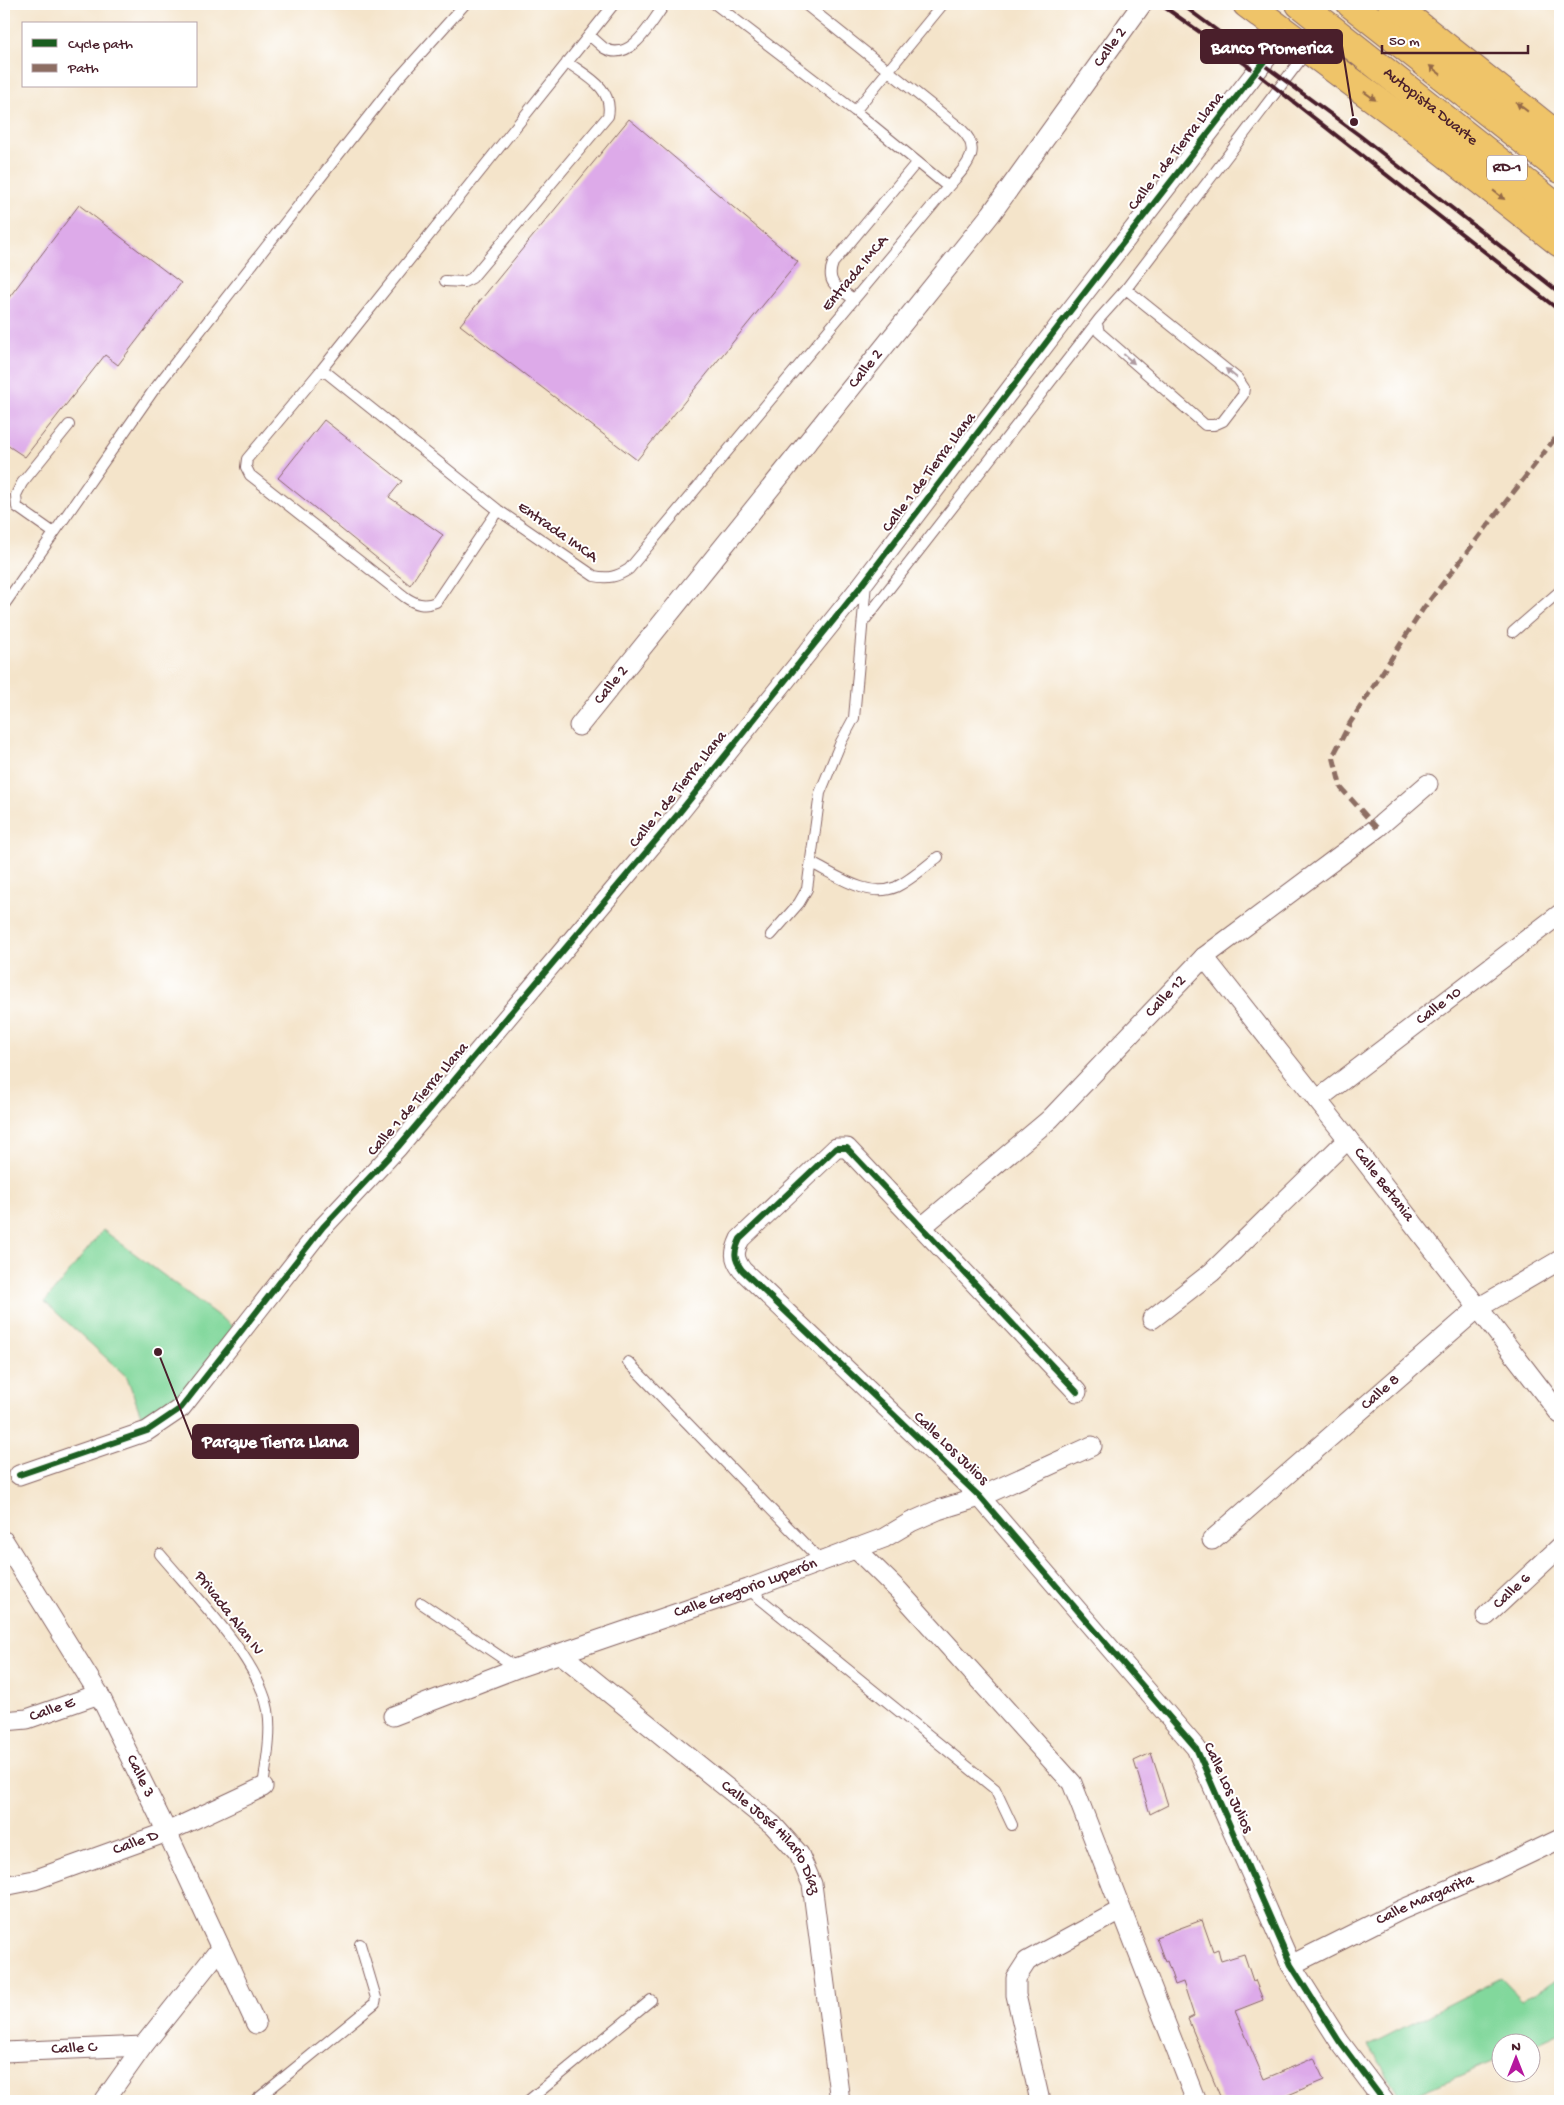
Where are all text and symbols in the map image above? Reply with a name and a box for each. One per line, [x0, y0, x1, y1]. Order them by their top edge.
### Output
legend [22, 22, 198, 88]
scale bar [1382, 22, 1528, 54]
street label: Calle 2 [1090, 24, 1131, 71]
callout: Banco Promerica [1201, 30, 1342, 63]
text: 50 m [1389, 33, 1420, 51]
text: Cycle path [68, 36, 133, 54]
text: Banco Promerica [1210, 39, 1334, 60]
text: Path [67, 60, 99, 78]
street label: Autopista Duarte [1379, 64, 1482, 151]
one-way arrow [1429, 65, 1442, 76]
street label: Calle 1 de Tierra Llana [1125, 88, 1230, 215]
one-way arrow [1363, 91, 1377, 101]
one-way arrow [1516, 102, 1529, 113]
road number: RD-1 [1487, 156, 1527, 180]
one-way arrow [1492, 190, 1505, 201]
street label: Entrada IMCA [819, 231, 894, 316]
street label: Calle 2 [845, 346, 888, 392]
one-way arrow [1123, 353, 1136, 364]
one-way arrow [1224, 367, 1237, 378]
street label: Calle 1 de Tierra Llana [879, 409, 982, 537]
street label: Entrada IMCA [513, 498, 602, 569]
street label: Calle 2 [590, 662, 633, 709]
street label: Calle 1 de Tierra Llana [626, 727, 733, 852]
street label: Calle 12 [1142, 972, 1191, 1022]
street label: Calle 10 [1413, 983, 1466, 1030]
street label: Calle 1 de Tierra Llana [364, 1038, 474, 1161]
street label: Calle Betania [1349, 1144, 1419, 1227]
street label: Calle 8 [1357, 1371, 1404, 1415]
street label: Calle Los Julios [908, 1408, 993, 1491]
callout: Parque Tierra Llana [193, 1425, 358, 1458]
text: Parque Tierra Llana [201, 1433, 349, 1454]
street label: Calle Gregorio Luperón [672, 1554, 820, 1623]
street label: Privada Alan IV [189, 1567, 267, 1660]
street label: Calle 6 [1489, 1569, 1536, 1614]
street label: Calle E [27, 1693, 79, 1727]
street label: Calle Los Julios [1198, 1740, 1257, 1837]
street label: Calle 3 [121, 1752, 158, 1801]
street label: Calle José Hilario Díaz [716, 1777, 823, 1897]
street label: Calle D [111, 1826, 162, 1860]
street label: Calle Margarita [1373, 1870, 1478, 1930]
north arrow [1492, 2032, 1542, 2082]
street label: Calle C [51, 2038, 98, 2059]
text: N [1511, 2039, 1521, 2056]

